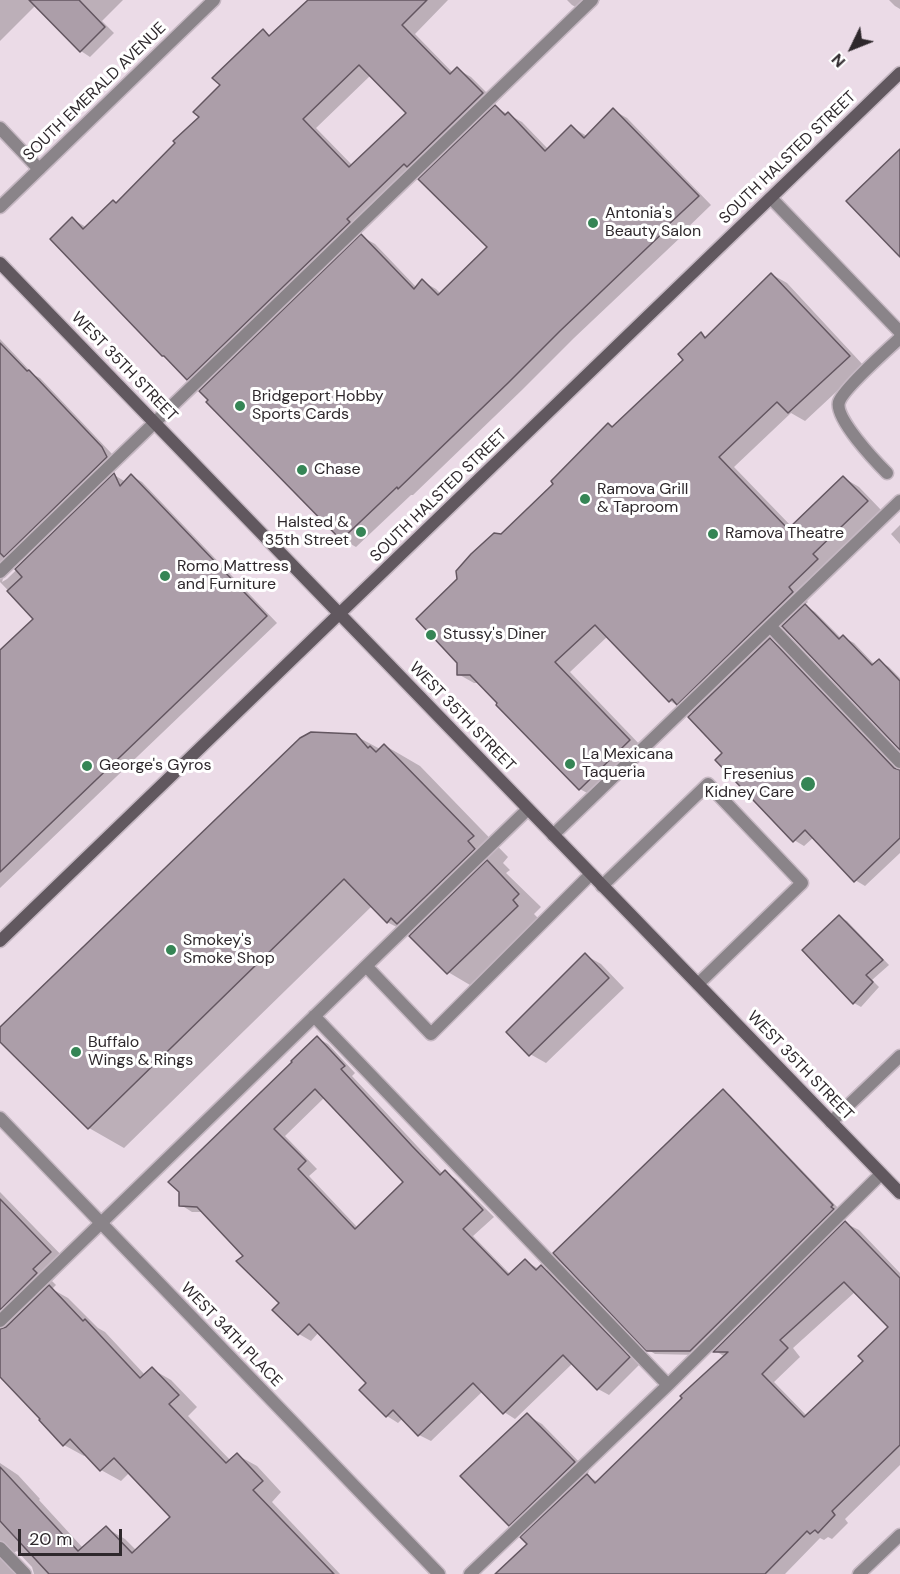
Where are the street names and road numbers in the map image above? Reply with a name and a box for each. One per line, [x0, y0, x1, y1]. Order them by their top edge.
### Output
street label: SOUTH EMERALD AVENUE [20, 19, 170, 165]
street label: SOUTH HALSTED STREET [716, 88, 860, 228]
street label: WEST 35TH STREET [67, 308, 181, 426]
street label: SOUTH HALSTED STREET [367, 426, 511, 566]
street label: WEST 35TH STREET [405, 658, 519, 776]
street label: WEST 35TH STREET [743, 1007, 857, 1125]
street label: WEST 34TH PLACE [176, 1279, 286, 1391]

